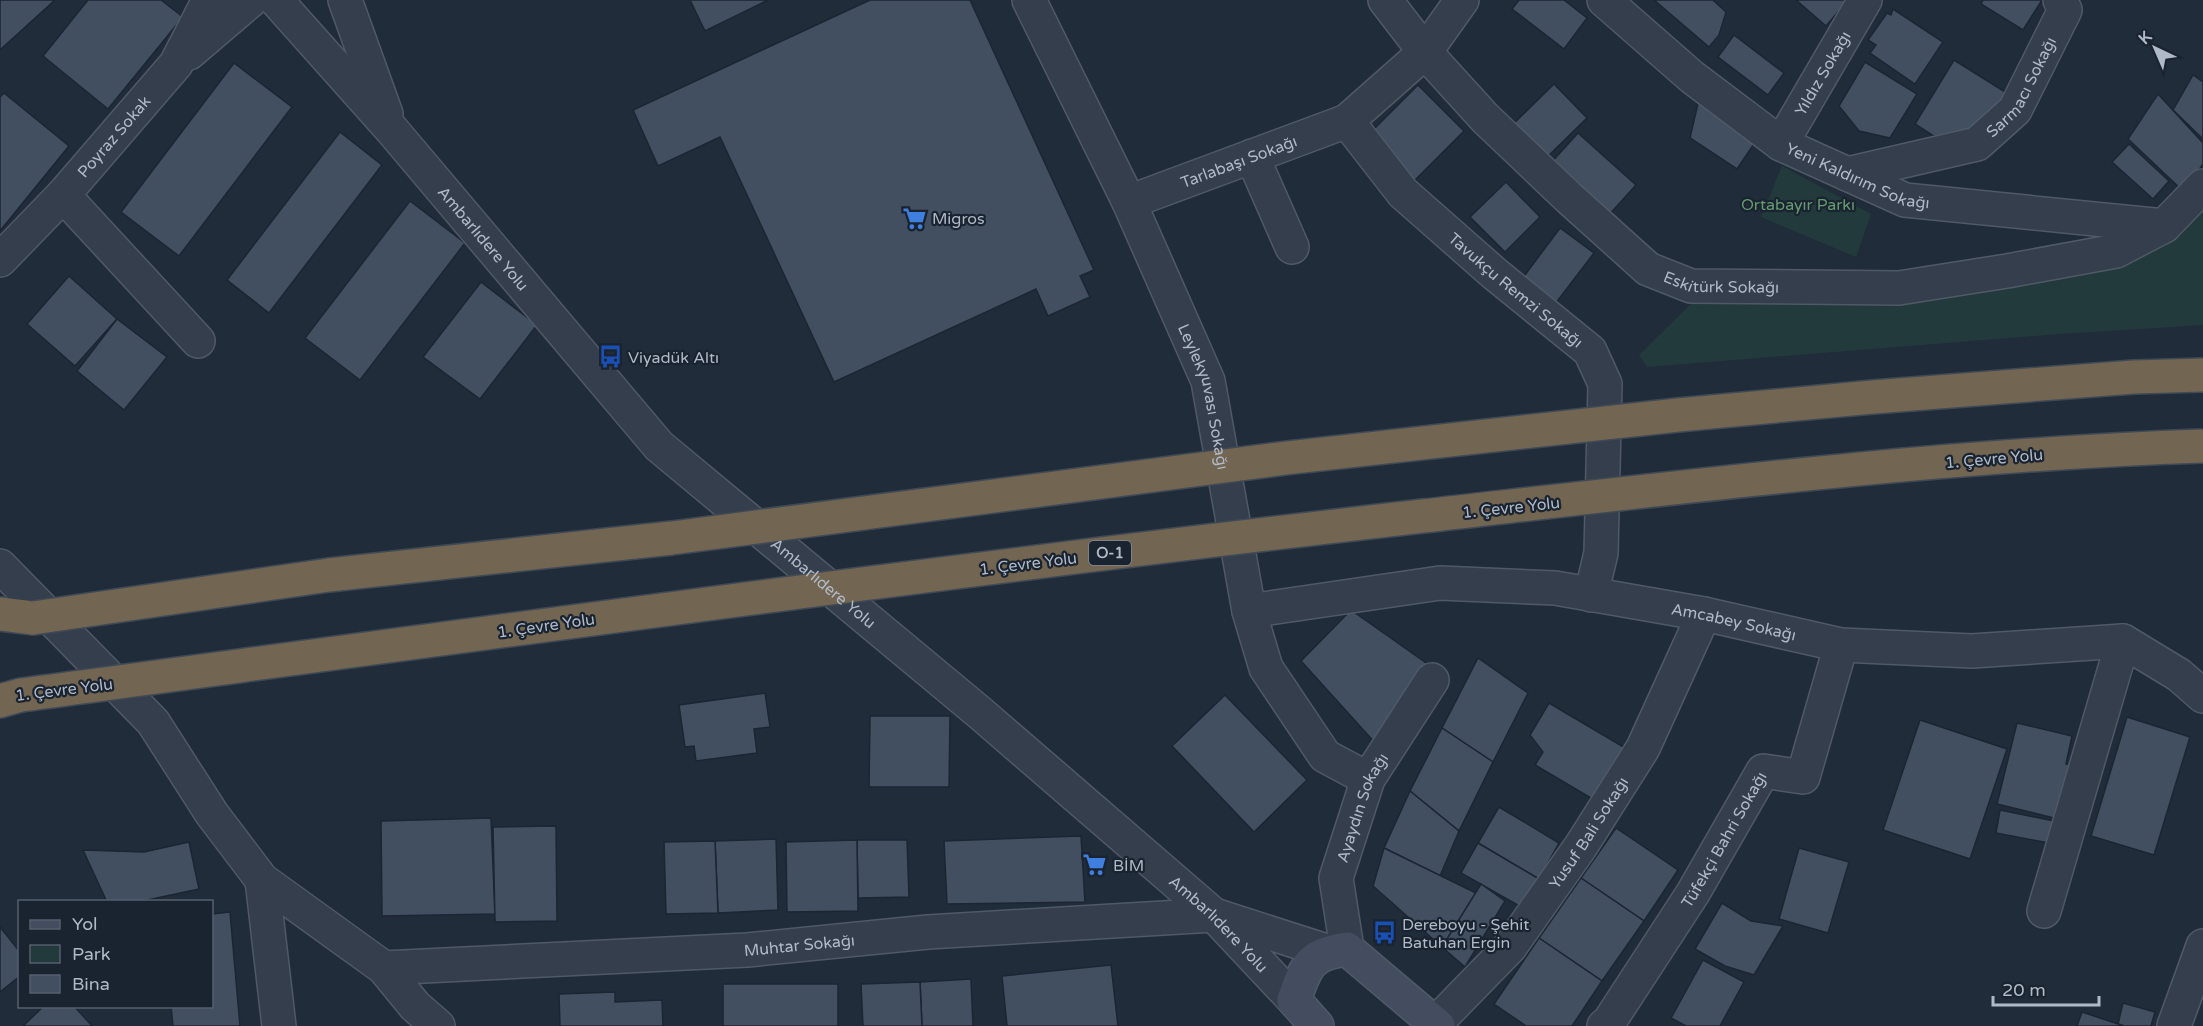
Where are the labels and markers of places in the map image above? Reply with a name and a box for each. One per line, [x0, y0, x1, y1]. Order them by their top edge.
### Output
supermarket icon: Migros [901, 205, 927, 231]
place label: Migros [932, 209, 985, 229]
bus stop icon: Viyadük Altı [597, 344, 623, 370]
place label: Viyadük Altı [628, 348, 719, 368]
supermarket icon: BİM [1082, 852, 1108, 878]
place label: BİM [1113, 856, 1144, 876]
place label: Dereboyu - Şehit Batuhan Ergin [1402, 915, 1529, 953]
bus stop icon: Dereboyu - Şehit Batuhan Ergin [1371, 920, 1397, 946]

